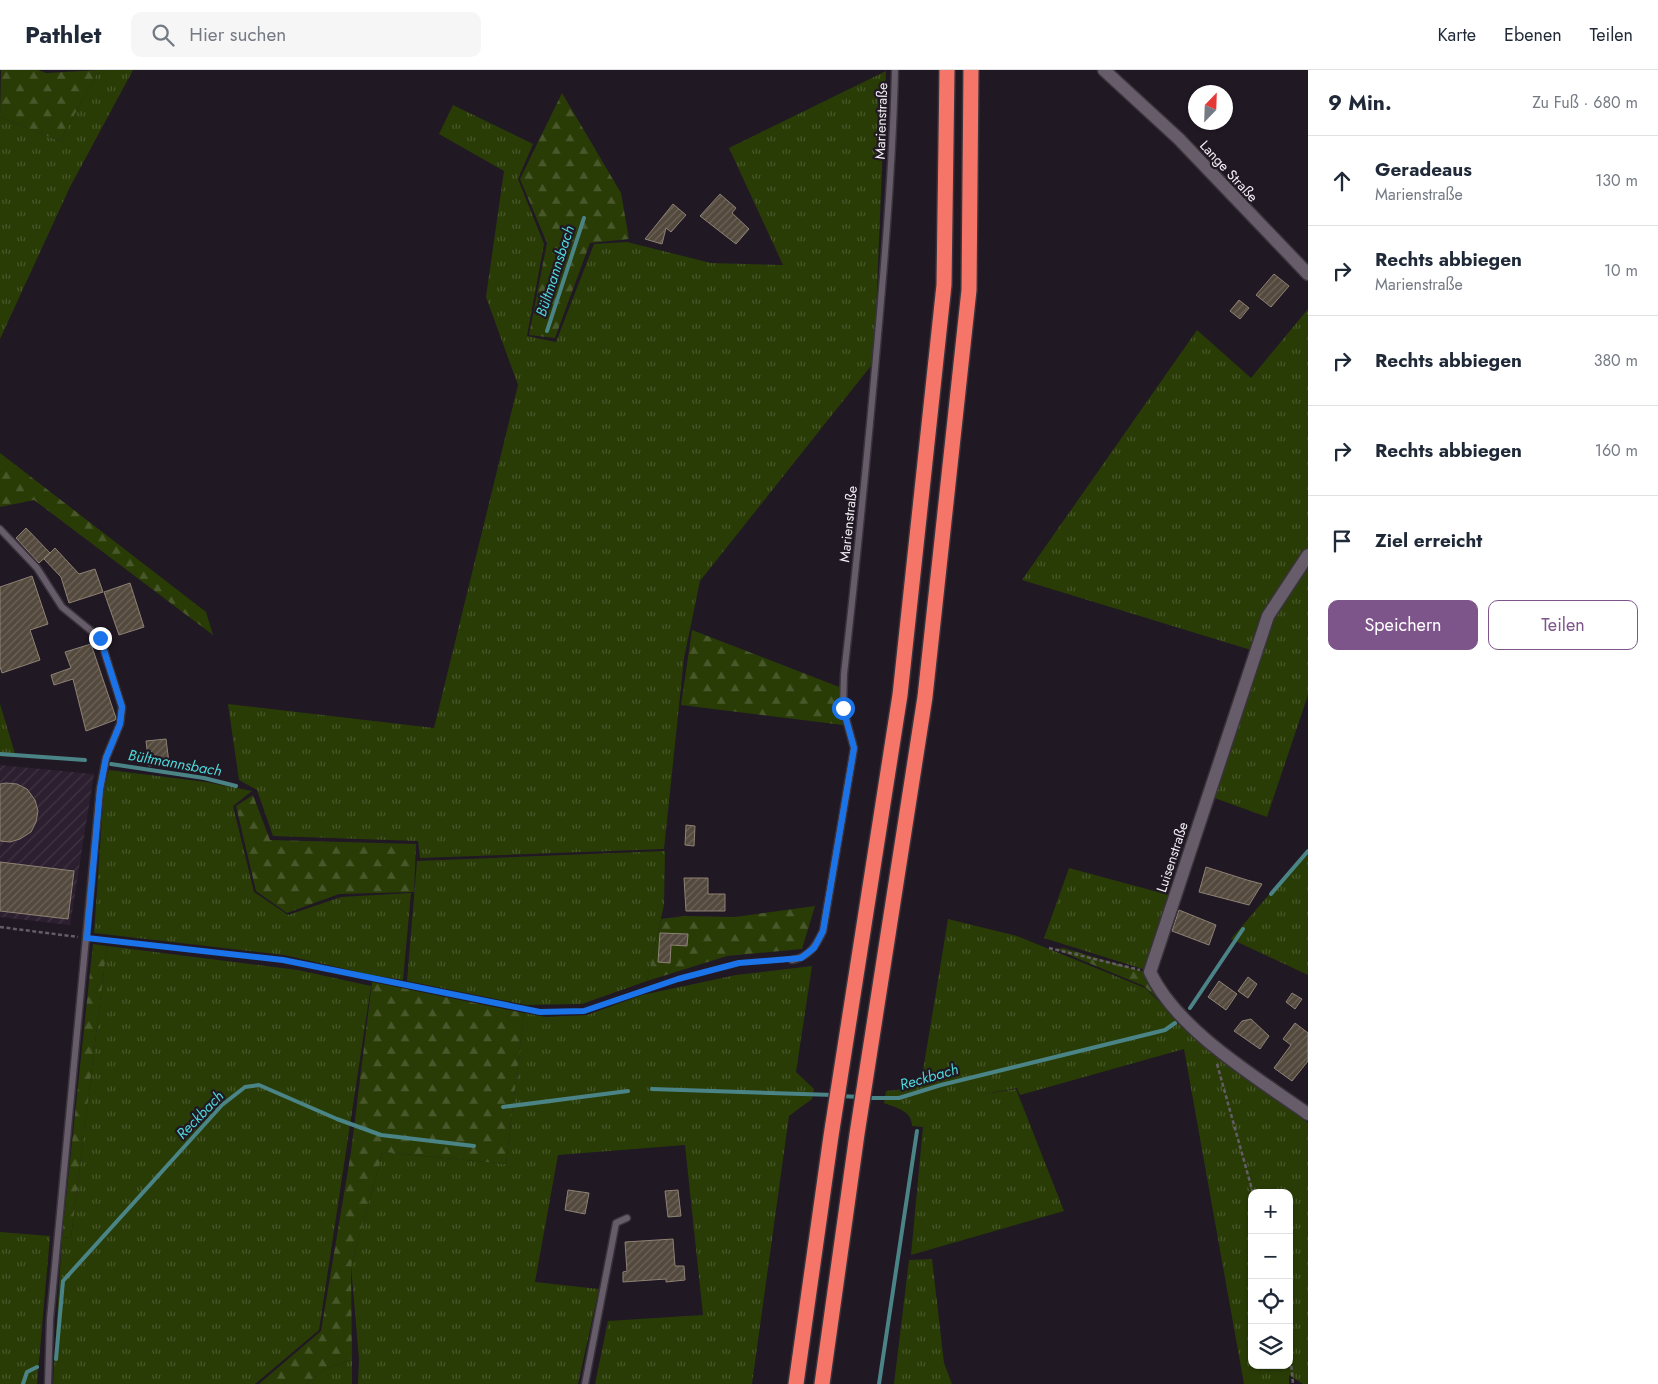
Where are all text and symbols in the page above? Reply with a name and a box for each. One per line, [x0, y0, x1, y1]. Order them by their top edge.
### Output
search box [131, 12, 481, 57]
text: Pathlet [25, 17, 101, 52]
icon: search [149, 21, 177, 49]
text: Hier suchen [189, 21, 286, 48]
text: Karte [1437, 22, 1476, 48]
text: Ebenen [1504, 22, 1562, 48]
text: Teilen [1590, 22, 1633, 48]
street label: Marienstraße [870, 82, 892, 160]
north arrow [1188, 85, 1233, 130]
text: 9 Min. [1328, 88, 1392, 118]
text: Zu Fuß · 680 m [1532, 91, 1638, 114]
street label: Lange Straße [1195, 136, 1263, 206]
text: Geradeaus [1375, 156, 1472, 183]
icon: ahead [1328, 167, 1356, 195]
text: 130 m [1595, 169, 1638, 192]
text: Marienstraße [1375, 183, 1463, 206]
water label: Bültmannsbach [530, 223, 580, 319]
text: Rechts abbiegen [1375, 246, 1522, 273]
icon: right [1328, 257, 1356, 285]
text: 10 m [1604, 259, 1638, 282]
text: Marienstraße [1375, 273, 1463, 296]
icon: right [1328, 347, 1356, 375]
text: Rechts abbiegen [1375, 347, 1522, 374]
text: 380 m [1594, 349, 1638, 372]
icon: right [1328, 437, 1356, 465]
text: Rechts abbiegen [1375, 437, 1522, 464]
text: 160 m [1595, 439, 1638, 462]
street label: Marienstraße [834, 485, 862, 563]
icon: arrive [1328, 527, 1356, 555]
text: Ziel erreicht [1375, 527, 1482, 554]
button: Speichern [1328, 600, 1478, 650]
button: Teilen [1488, 600, 1638, 650]
route end [89, 627, 112, 650]
route start [832, 697, 855, 720]
water label: Bültmannsbach [127, 744, 223, 782]
street label: Luisenstraße [1151, 819, 1193, 895]
water label: Reckbach [897, 1058, 961, 1096]
water label: Reckbach [171, 1086, 229, 1144]
map controls [1248, 1189, 1293, 1369]
button: + [1248, 1189, 1293, 1234]
button: − [1248, 1234, 1293, 1279]
button: locate [1248, 1279, 1293, 1324]
button: layers [1248, 1324, 1293, 1369]

